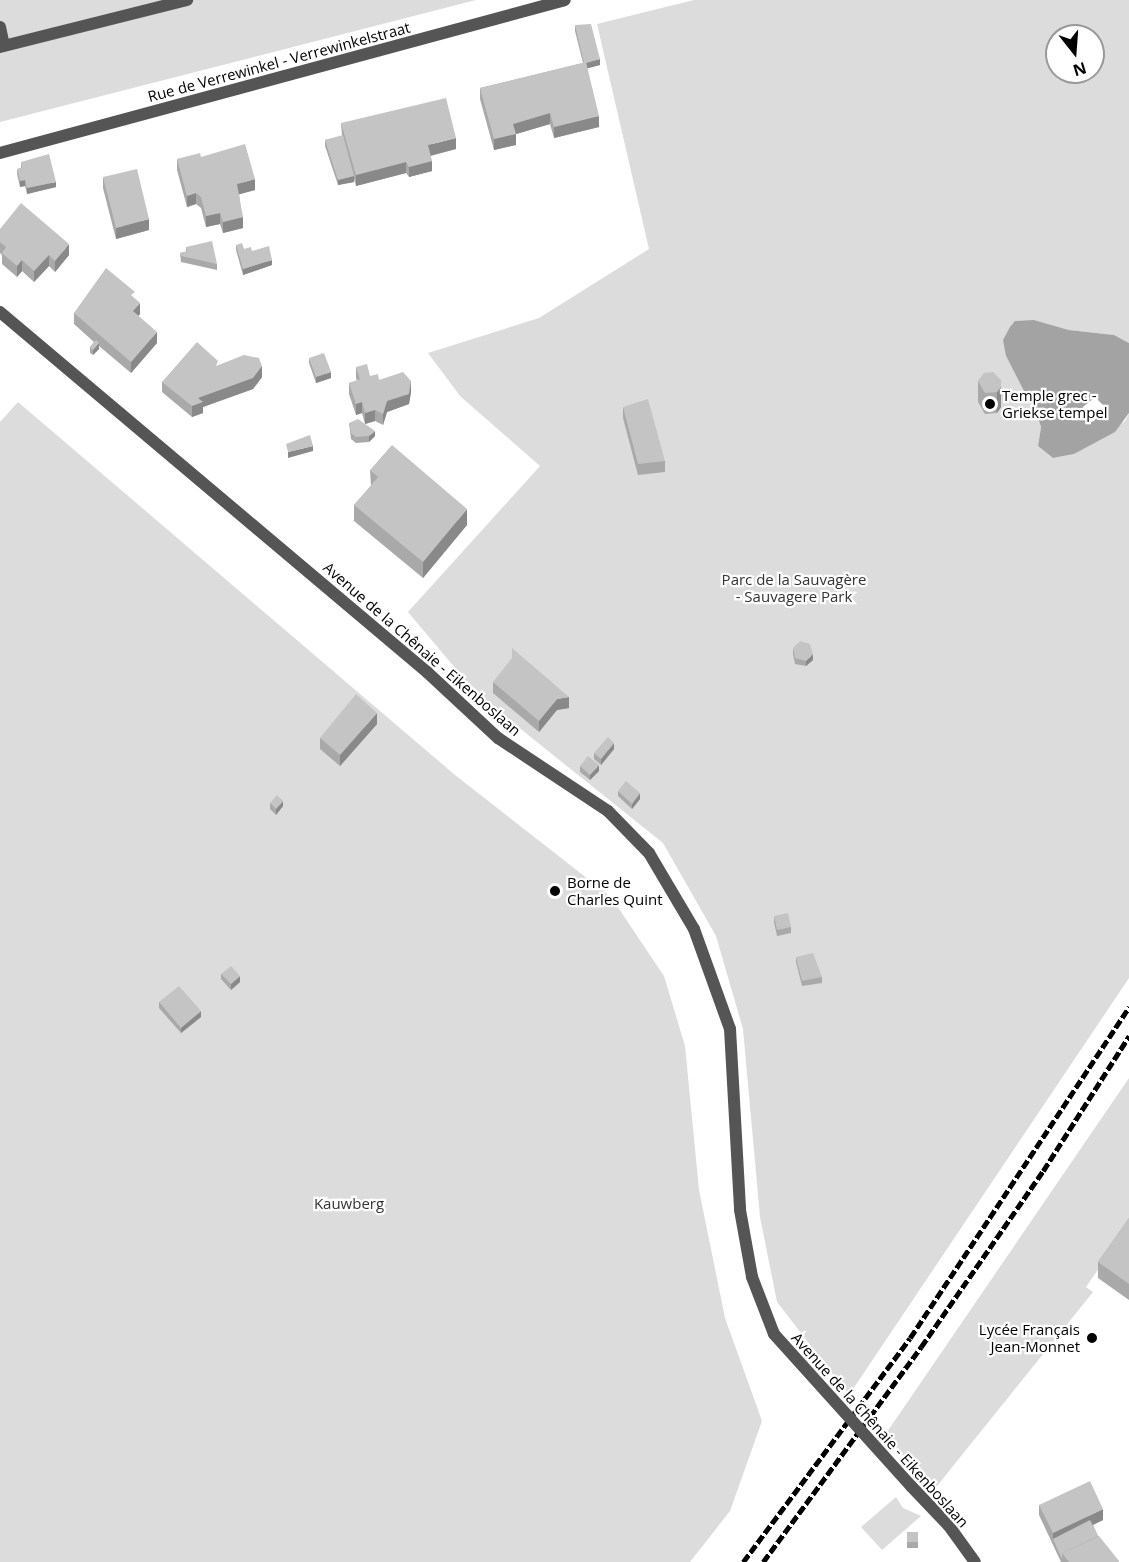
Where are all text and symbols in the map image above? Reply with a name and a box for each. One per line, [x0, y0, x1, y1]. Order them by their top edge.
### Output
street label: Rue de Verrewinkel - Verrewinkelstraat [146, 18, 412, 106]
north arrow [1045, 24, 1105, 84]
text: N [1070, 57, 1089, 82]
place label: Temple grec - Griekse tempel [1002, 386, 1108, 421]
marker: Temple grec - Griekse tempel [983, 397, 997, 411]
street label: Avenue de la Chênaie - Eikenboslaan [320, 558, 524, 740]
park label: Parc de la Sauvagère - Sauvagere Park [722, 570, 866, 605]
place label: Borne de Charles Quint [567, 873, 663, 908]
marker: Borne de Charles Quint [548, 884, 562, 898]
park label: Kauwberg [314, 1195, 384, 1213]
place label: Lycée Français Jean-Monnet [979, 1320, 1080, 1355]
street label: Avenue de la Chênaie - Eikenboslaan [788, 1329, 972, 1531]
marker: Lycée Français Jean-Monnet [1085, 1331, 1099, 1345]

